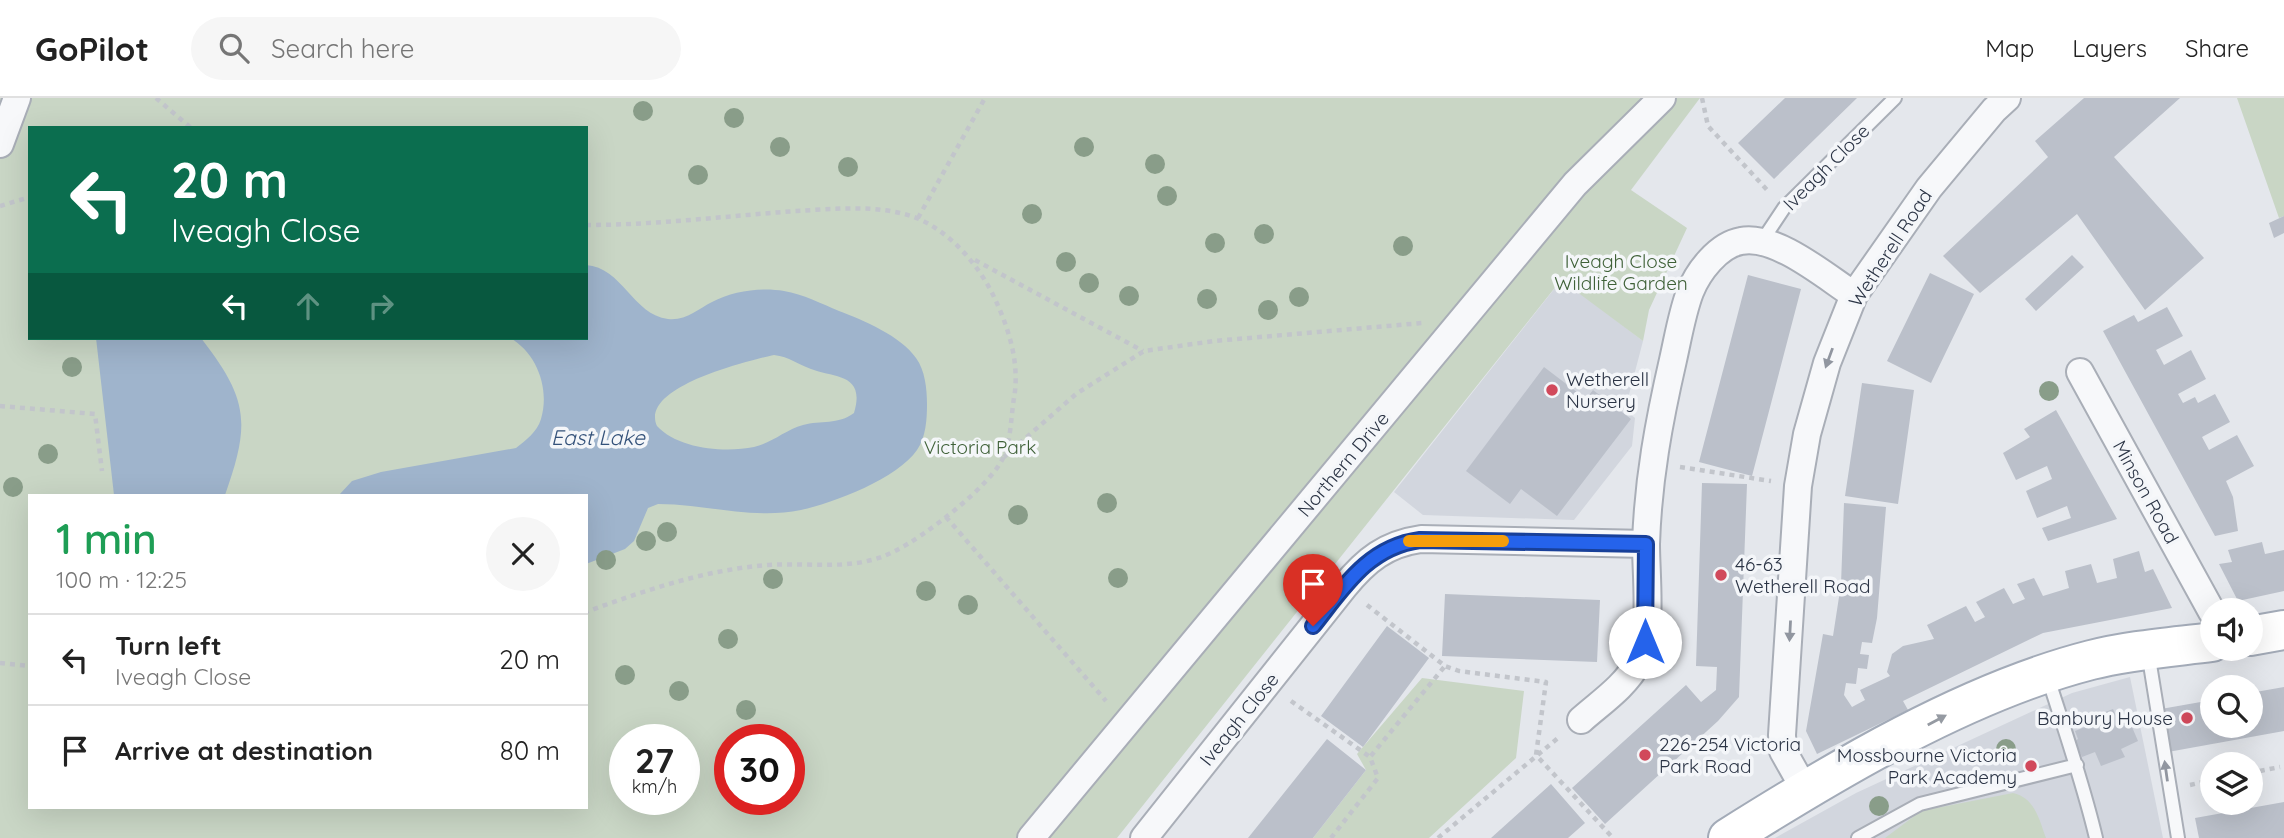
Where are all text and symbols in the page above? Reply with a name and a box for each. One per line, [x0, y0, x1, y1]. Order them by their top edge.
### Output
search box [191, 17, 681, 80]
text: GoPilot [35, 28, 149, 69]
icon: search [215, 29, 253, 67]
text: Search here [271, 32, 414, 65]
text: Map [1985, 33, 2034, 63]
text: Layers [2072, 33, 2147, 63]
text: Share [2185, 33, 2249, 63]
street label: Iveagh Close [1778, 119, 1874, 215]
text: 20 m [171, 149, 288, 210]
icon: left [56, 154, 147, 245]
street label: Wetherell Road [1843, 185, 1937, 311]
text: Iveagh Close [171, 210, 361, 250]
park label: Iveagh Close Wildlife Garden [1554, 249, 1688, 295]
icon: left [216, 287, 254, 325]
icon: ahead [289, 287, 327, 325]
icon: right [362, 287, 400, 325]
one-way arrow [1823, 348, 1834, 369]
place label: Wetherell Nursery [1566, 367, 1649, 413]
marker: Wetherell Nursery [1544, 382, 1560, 398]
street label: Northern Drive [1292, 407, 1394, 521]
water label: East Lake [551, 424, 646, 450]
park label: Victoria Park [924, 435, 1036, 459]
street label: Minson Road [2108, 436, 2184, 548]
text: 1 min [56, 512, 157, 565]
button: close [486, 517, 560, 591]
place label: 46-63 Wetherell Road [1735, 552, 1870, 598]
pin [1283, 554, 1343, 626]
text: 100 m · 12:25 [56, 565, 187, 594]
icon: arrive [1294, 565, 1332, 603]
marker: 46-63 Wetherell Road [1713, 567, 1729, 583]
map controls [2200, 598, 2263, 815]
button: sound [2200, 598, 2263, 661]
position arrow [1608, 605, 1682, 679]
one-way arrow [1784, 620, 1795, 642]
text: Turn left [115, 629, 222, 662]
icon: left [56, 641, 94, 679]
text: 20 m [499, 643, 560, 676]
text: Iveagh Close [115, 662, 251, 691]
street label: Iveagh Close [1194, 668, 1284, 770]
button: search [2200, 675, 2263, 738]
place label: Banbury House [2037, 706, 2173, 730]
marker: Banbury House [2179, 710, 2195, 726]
one-way arrow [1927, 715, 1947, 726]
speed limit sign: 30 [714, 724, 805, 815]
icon: arrive [56, 732, 94, 770]
place label: 226-254 Victoria Park Road [1659, 732, 1801, 778]
text: Arrive at destination [115, 734, 373, 767]
text: 80 m [500, 734, 560, 767]
text: 27 [635, 738, 674, 782]
place label: Mossbourne Victoria Park Academy [1837, 743, 2017, 789]
marker: 226-254 Victoria Park Road [1637, 747, 1653, 763]
button: layers [2200, 752, 2263, 815]
marker: Mossbourne Victoria Park Academy [2023, 758, 2039, 774]
one-way arrow [2160, 760, 2171, 782]
text: km/h [632, 775, 677, 798]

